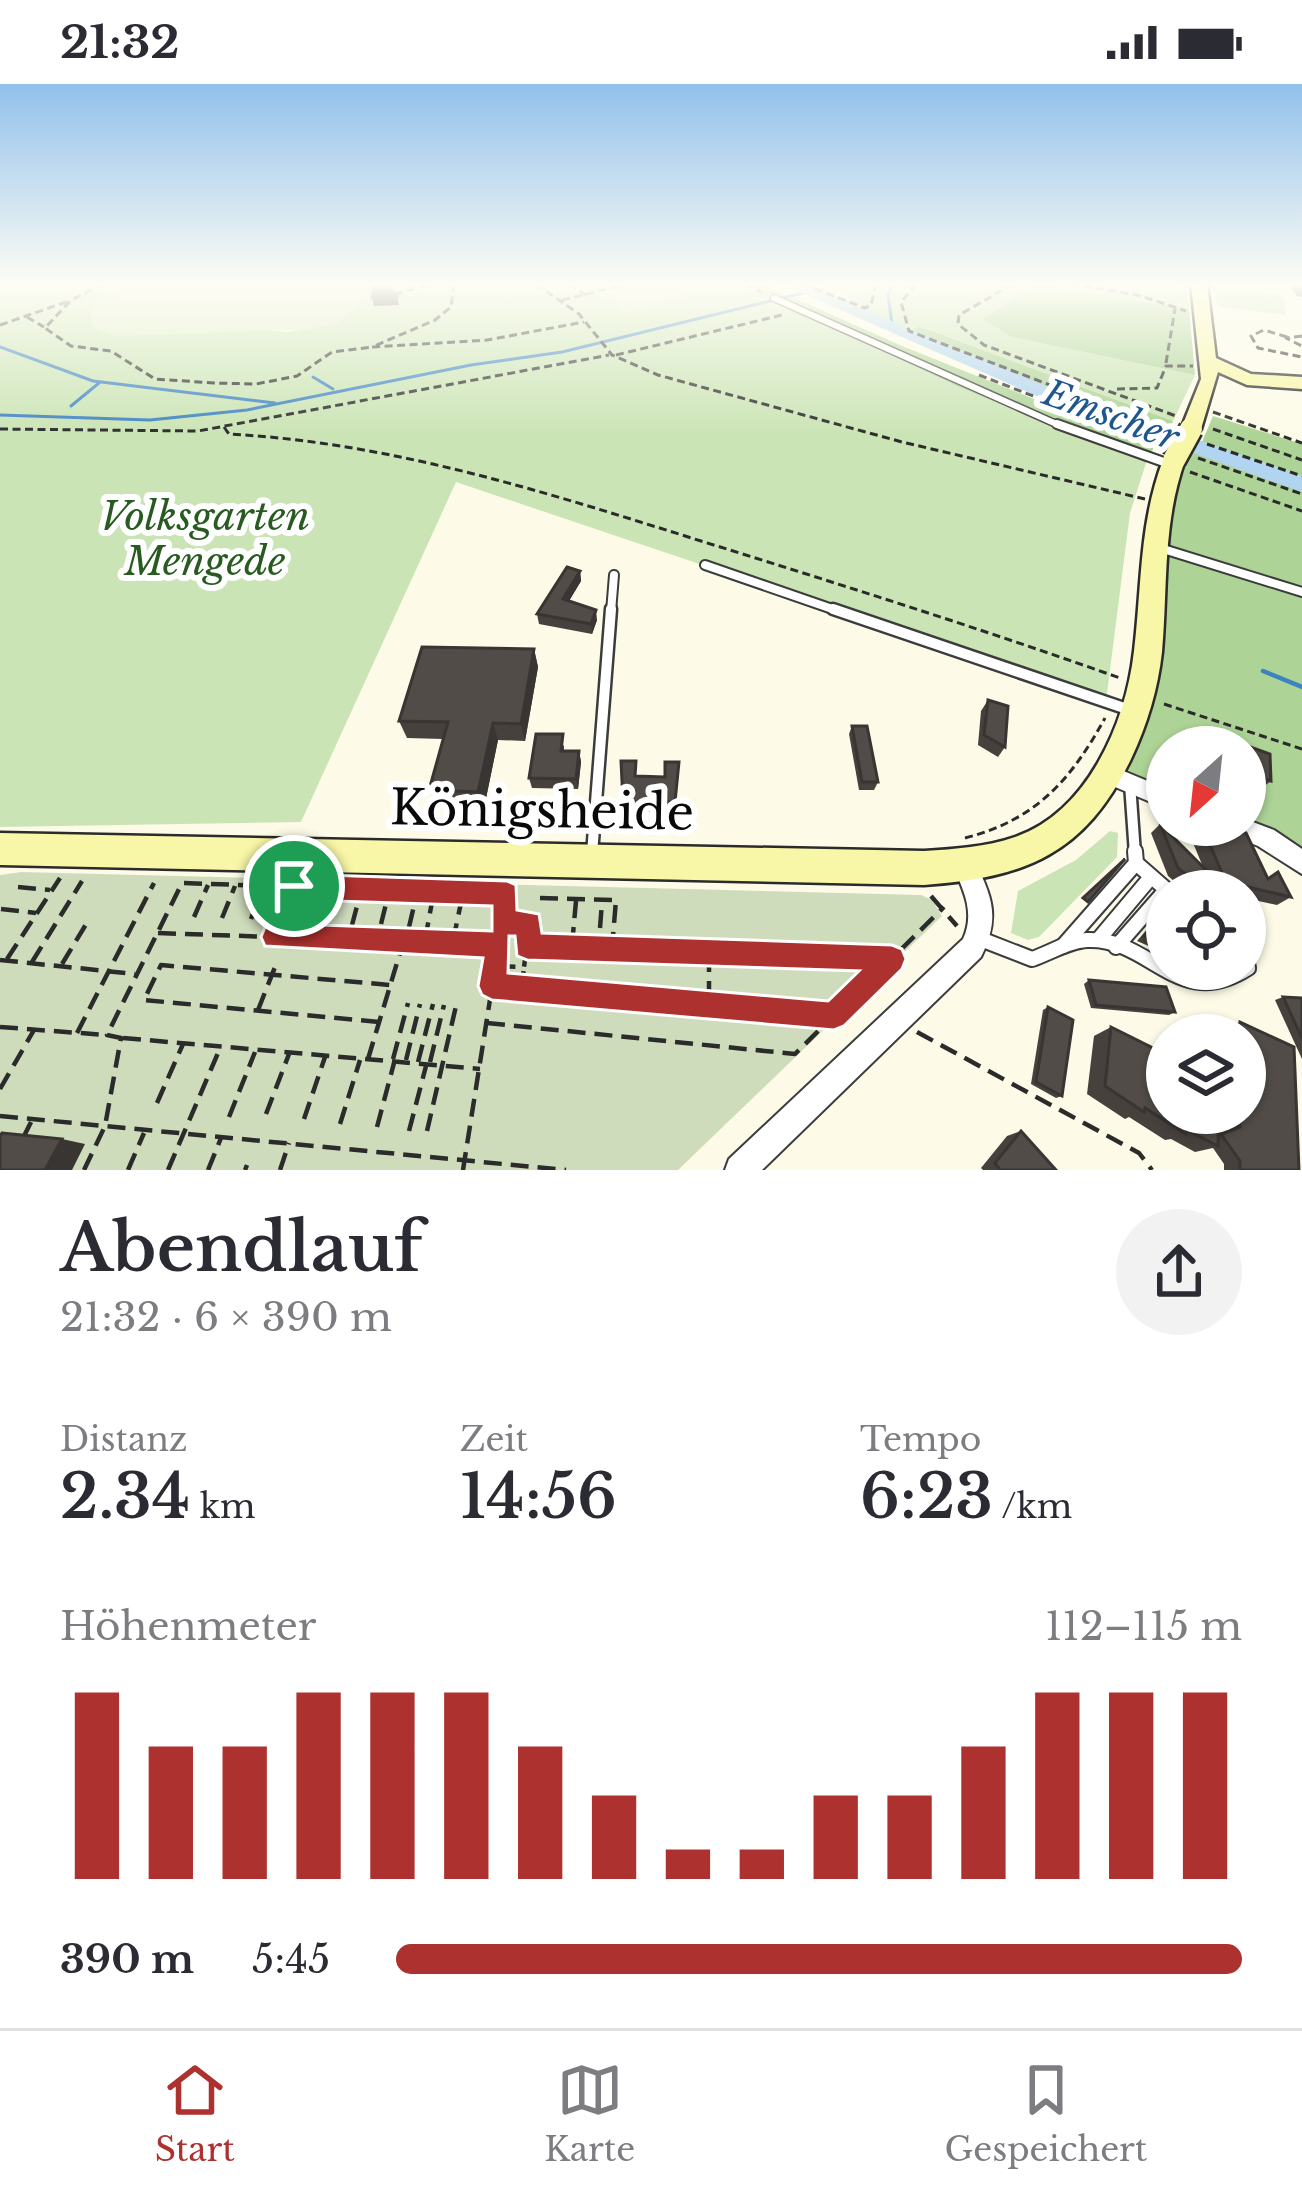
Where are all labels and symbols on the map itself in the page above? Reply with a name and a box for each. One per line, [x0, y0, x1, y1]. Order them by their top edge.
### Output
water label: Emscher [1036, 369, 1186, 461]
park label: Volksgarten Mengede [100, 492, 310, 586]
north arrow [1146, 726, 1266, 846]
street label: Königsheide [389, 777, 695, 843]
pin [243, 835, 345, 937]

